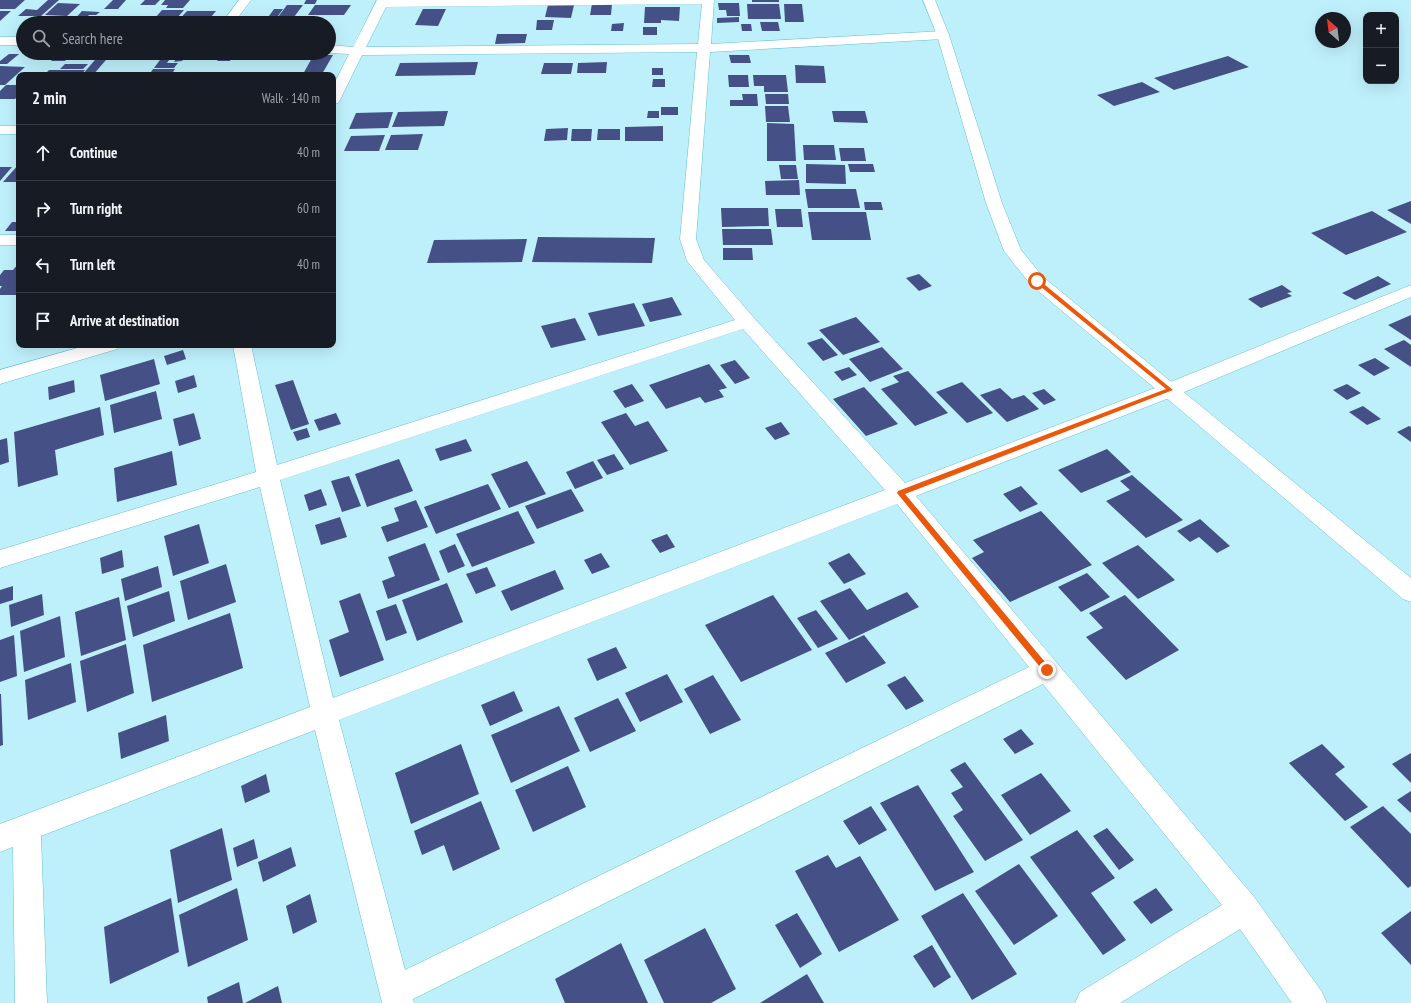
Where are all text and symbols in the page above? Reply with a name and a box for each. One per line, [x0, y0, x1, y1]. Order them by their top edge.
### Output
north arrow [1315, 12, 1351, 48]
map controls [1363, 12, 1399, 84]
button: + [1363, 12, 1399, 48]
search box [16, 16, 336, 60]
icon: search [30, 27, 52, 49]
text: Search here [62, 29, 123, 48]
button: − [1363, 48, 1399, 84]
text: 2 min [32, 87, 66, 109]
text: Walk · 140 m [262, 90, 320, 107]
icon: ahead [32, 142, 54, 164]
text: Continue [70, 143, 117, 162]
text: 40 m [297, 144, 320, 161]
icon: right [32, 198, 54, 220]
text: Turn right [70, 199, 122, 218]
text: 60 m [297, 200, 320, 217]
icon: left [32, 254, 54, 276]
text: Turn left [70, 255, 115, 274]
text: 40 m [297, 256, 320, 273]
route start [1028, 272, 1046, 290]
icon: arrive [32, 310, 54, 332]
text: Arrive at destination [70, 311, 179, 330]
route end [1038, 661, 1056, 679]

